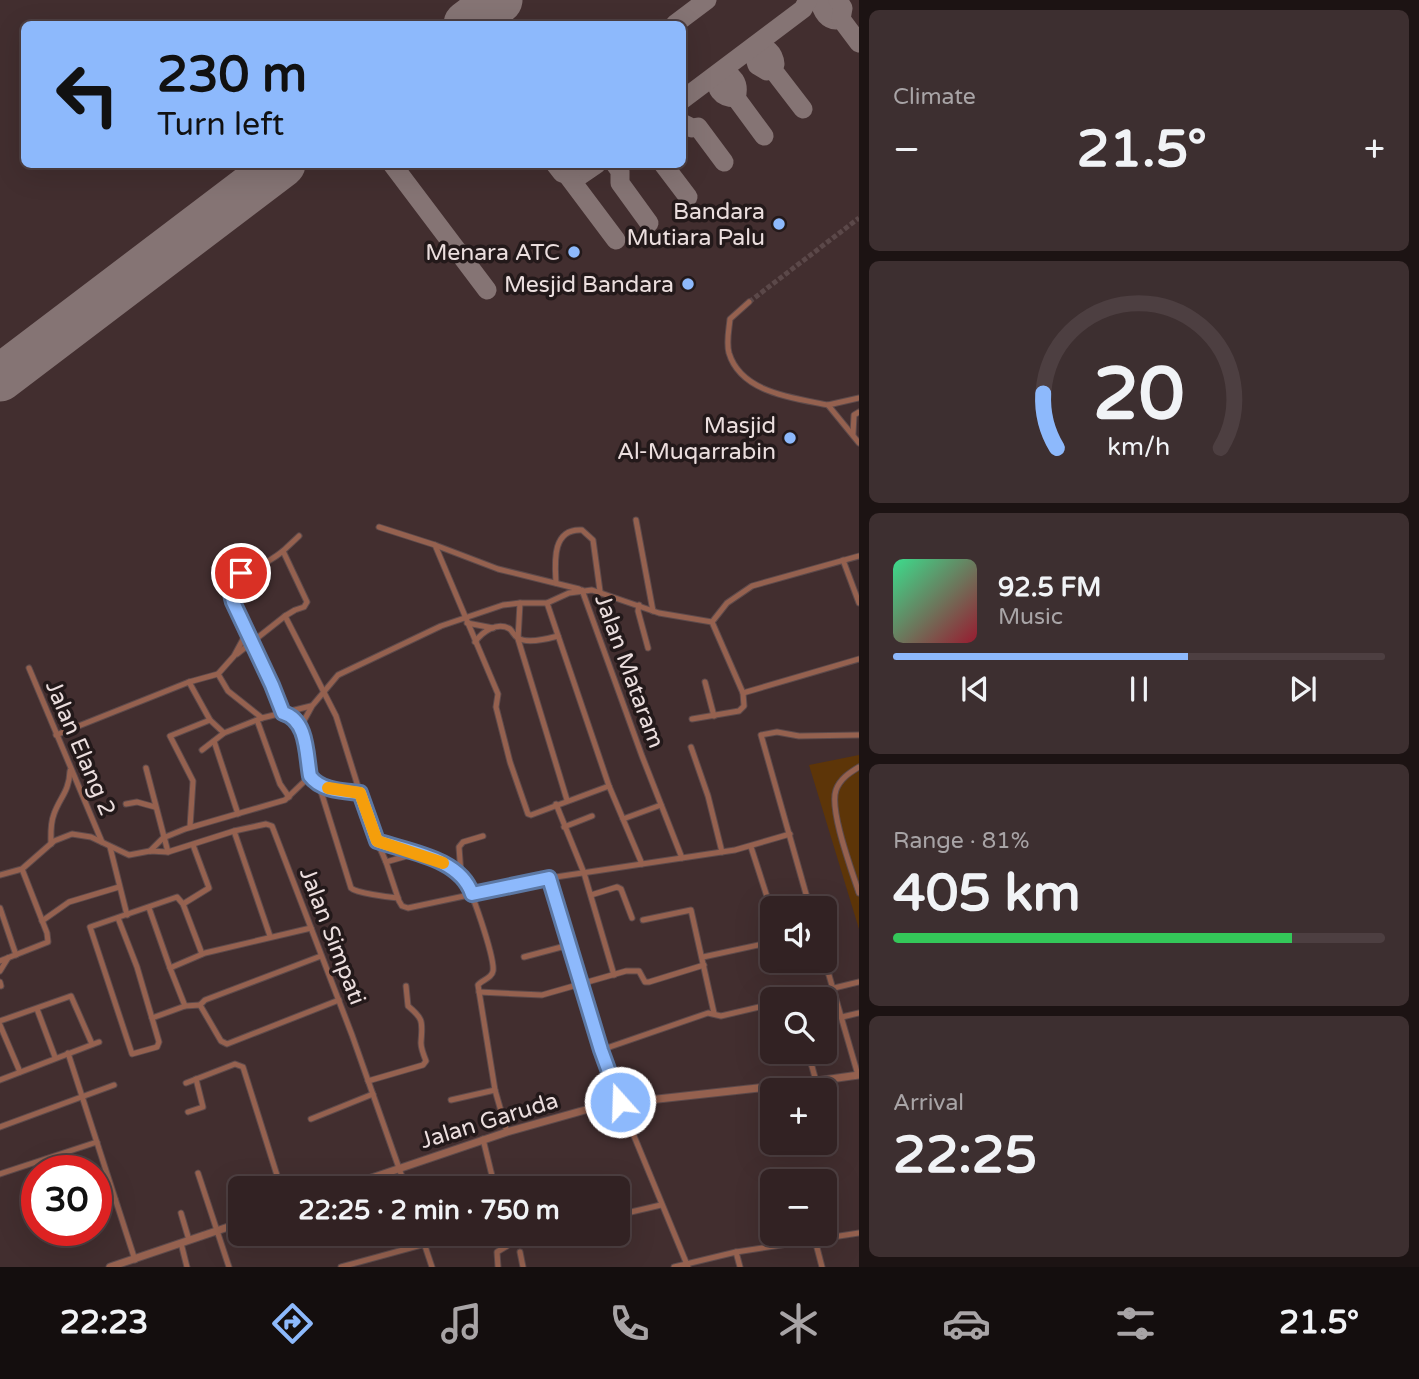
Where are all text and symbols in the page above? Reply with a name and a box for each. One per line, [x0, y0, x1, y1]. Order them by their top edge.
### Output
text: 230 m [157, 46, 307, 105]
icon: left [42, 49, 133, 140]
text: Climate [893, 83, 976, 111]
text: Turn left [157, 106, 284, 144]
text: 21.5° [1077, 118, 1207, 181]
text: − [893, 127, 920, 173]
text: + [1364, 127, 1385, 173]
place label: Bandara Mutiara Palu [626, 198, 765, 252]
marker: Bandara Mutiara Palu [771, 216, 787, 232]
place label: Menara ATC [425, 239, 560, 267]
marker: Menara ATC [566, 244, 582, 260]
place label: Mesjid Bandara [504, 271, 674, 299]
marker: Mesjid Bandara [680, 276, 696, 292]
text: 20 [1093, 352, 1185, 440]
place label: Masjid Al-Muqarrabin [617, 412, 776, 466]
marker: Masjid Al-Muqarrabin [782, 430, 798, 446]
text: km/h [1108, 432, 1170, 462]
pin [211, 543, 271, 603]
icon: arrive [222, 554, 260, 592]
text: 92.5 FM [998, 572, 1101, 603]
street label: Jalan Mataram [588, 591, 670, 752]
text: Music [998, 603, 1063, 631]
icon: previous [956, 670, 994, 708]
icon: pause [1120, 670, 1158, 708]
icon: next [1284, 670, 1322, 708]
street label: Jalan Elang 2 [39, 676, 121, 820]
text: Range · 81% [893, 827, 1029, 855]
text: 405 km [893, 862, 1081, 925]
street label: Jalan Simpati [293, 864, 371, 1009]
map controls [760, 896, 837, 1246]
button: sound [760, 896, 837, 973]
button: search [760, 987, 837, 1064]
position arrow [583, 1065, 657, 1139]
button: + [760, 1078, 837, 1155]
street label: Jalan Garuda [417, 1087, 562, 1155]
text: Arrival [893, 1089, 964, 1117]
text: 22:25 [893, 1124, 1037, 1187]
speed limit sign: 30 [21, 1155, 112, 1246]
button: − [760, 1169, 837, 1246]
text: 22:25 · 2 min · 750 m [298, 1195, 560, 1226]
icon: directions [268, 1299, 317, 1348]
icon: music [437, 1299, 486, 1348]
icon: phone [605, 1299, 654, 1348]
icon: climate [774, 1299, 823, 1348]
icon: car [942, 1299, 991, 1348]
icon: filters [1111, 1299, 1160, 1348]
text: 22:23 [60, 1304, 148, 1342]
text: 21.5° [1279, 1304, 1359, 1342]

